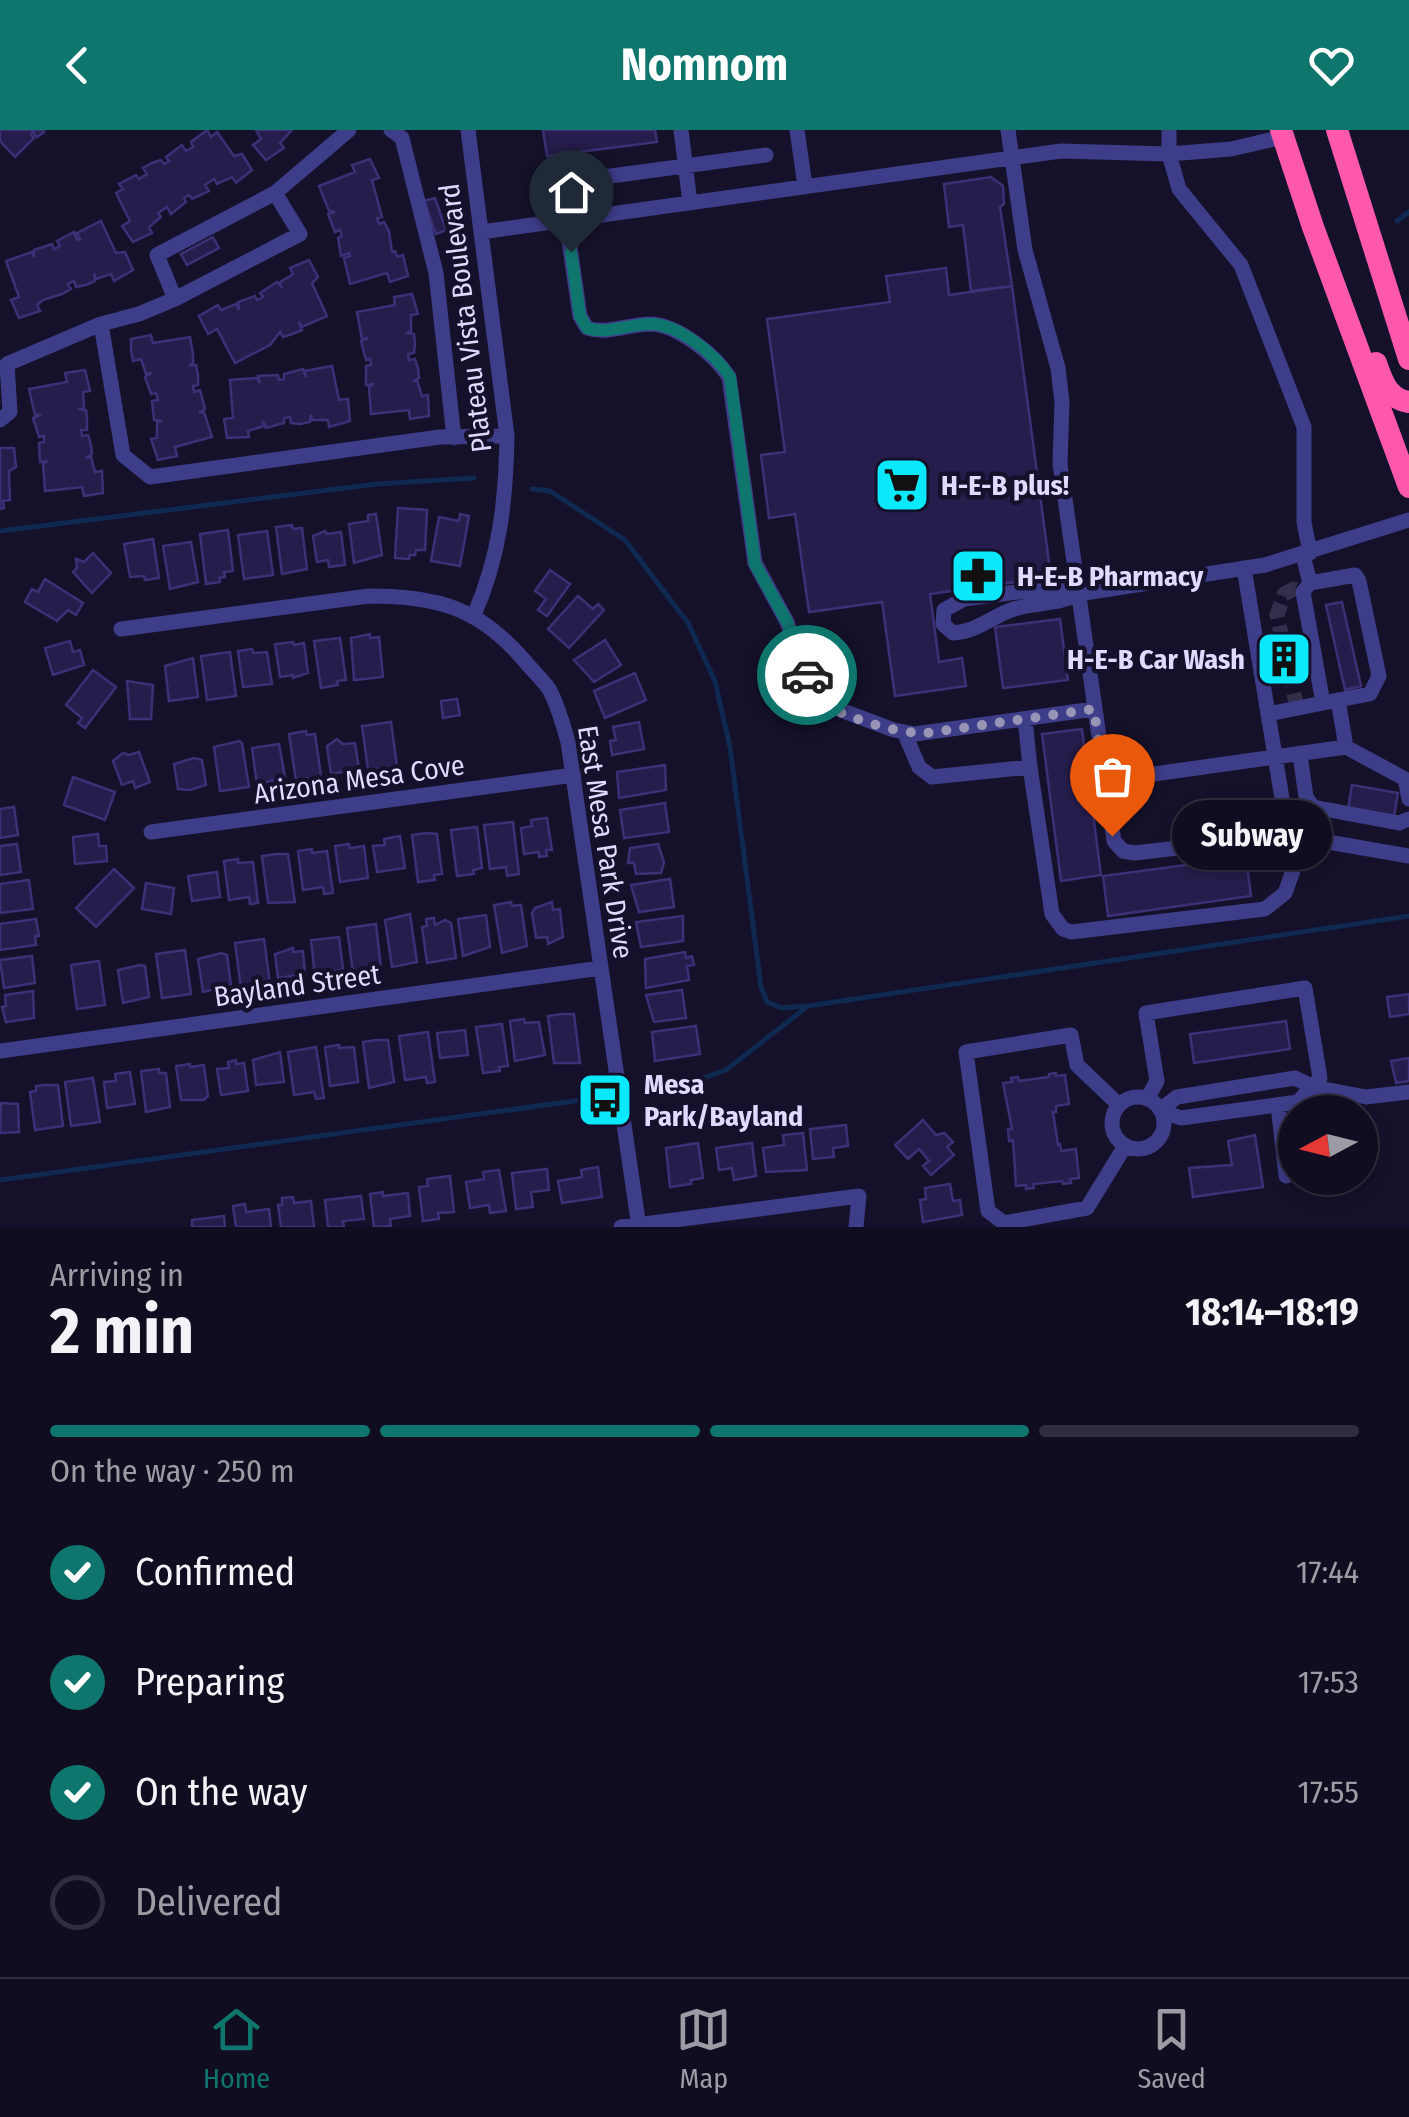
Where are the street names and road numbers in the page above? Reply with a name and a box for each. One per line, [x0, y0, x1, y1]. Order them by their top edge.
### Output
street label: Plateau Vista Boulevard [433, 182, 498, 454]
street label: East Mesa Park Drive [571, 723, 640, 961]
street label: Arizona Mesa Cove [252, 748, 467, 811]
street label: Bayland Street [212, 957, 383, 1013]

